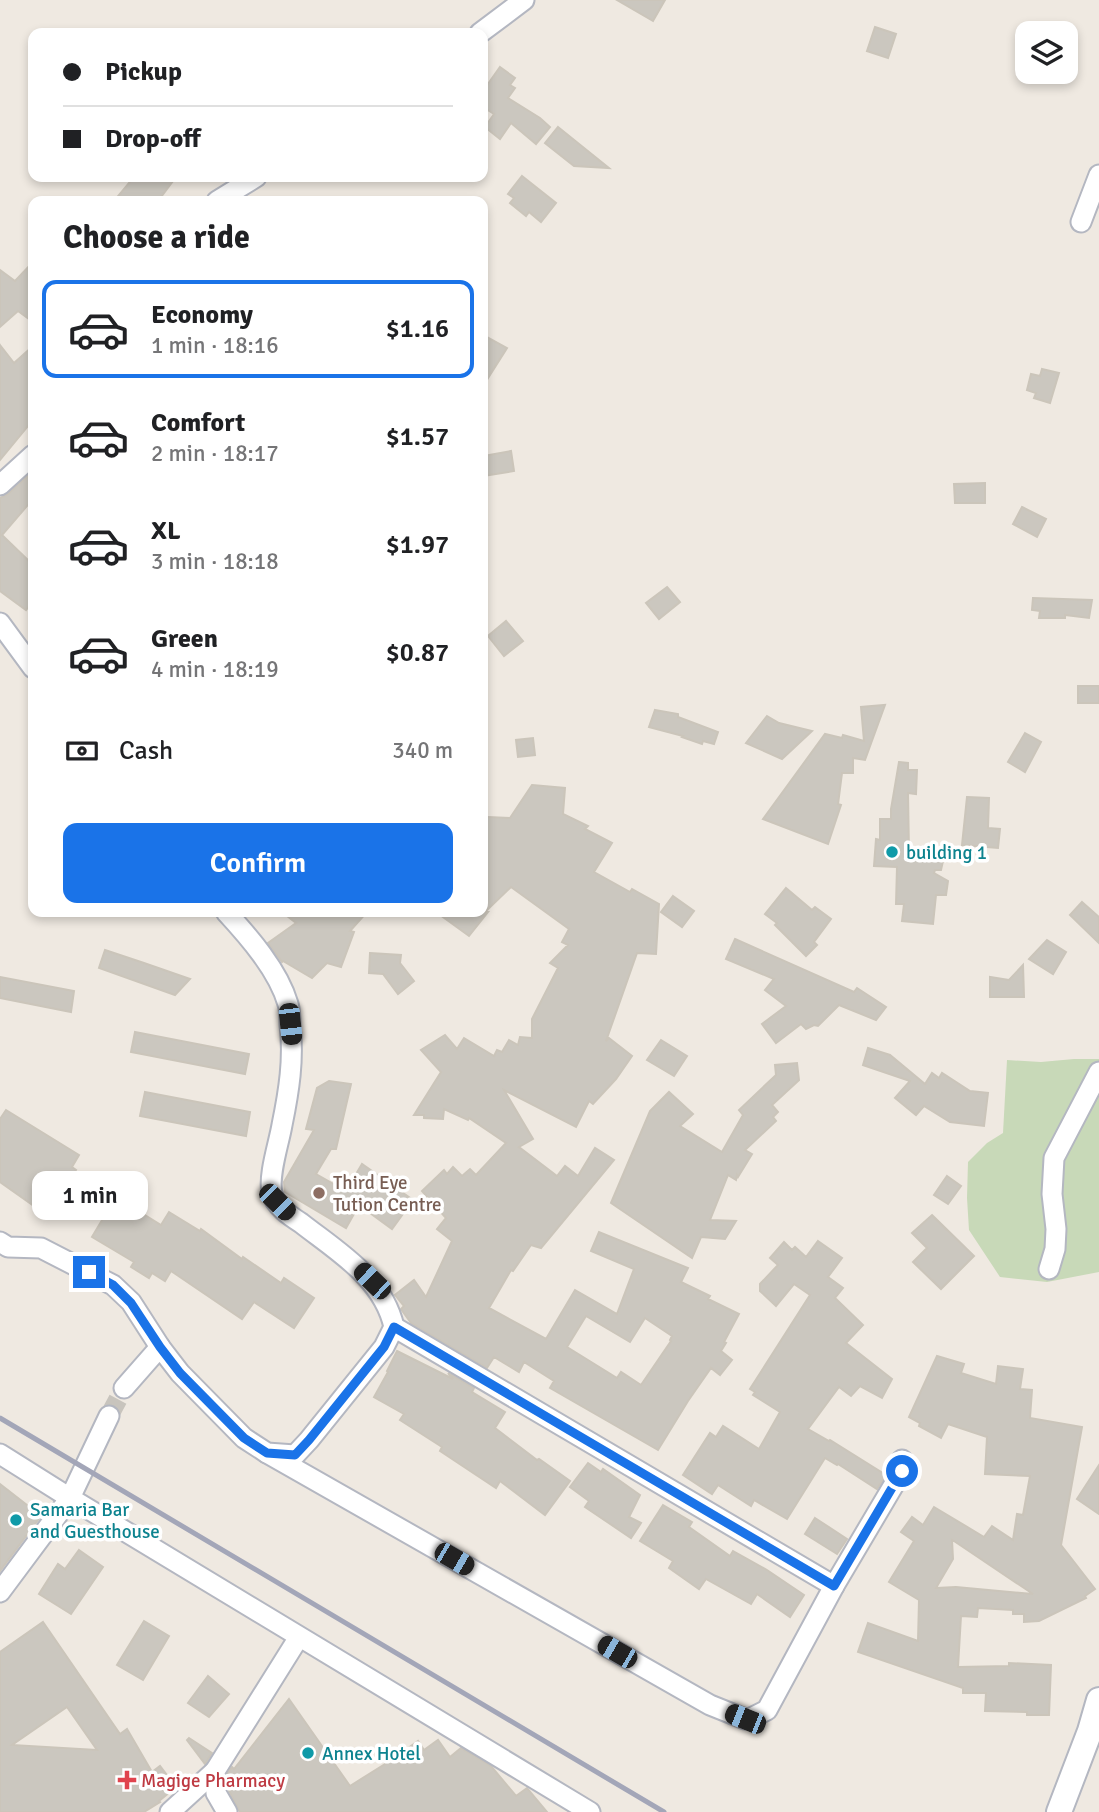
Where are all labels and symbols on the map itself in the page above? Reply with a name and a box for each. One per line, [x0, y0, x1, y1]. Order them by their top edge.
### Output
place label: building 1 [906, 841, 987, 865]
marker: building 1 [884, 844, 900, 860]
car [278, 1002, 303, 1046]
callout: 1 min [31, 1170, 147, 1220]
place label: Third Eye Tution Centre [333, 1171, 442, 1217]
car [255, 1180, 300, 1224]
marker: Third Eye Tution Centre [311, 1185, 327, 1201]
route end [73, 1256, 105, 1288]
car [350, 1259, 395, 1303]
route start [886, 1455, 918, 1487]
place label: Samaria Bar and Guesthouse [30, 1498, 160, 1544]
marker: Samaria Bar and Guesthouse [8, 1512, 24, 1528]
car [431, 1539, 478, 1579]
car [594, 1632, 641, 1672]
car [722, 1701, 769, 1737]
place label: Annex Hotel [322, 1742, 421, 1766]
marker: Annex Hotel [300, 1745, 316, 1761]
place label: Magige Pharmacy [141, 1769, 285, 1793]
marker: Magige Pharmacy [119, 1772, 135, 1788]

